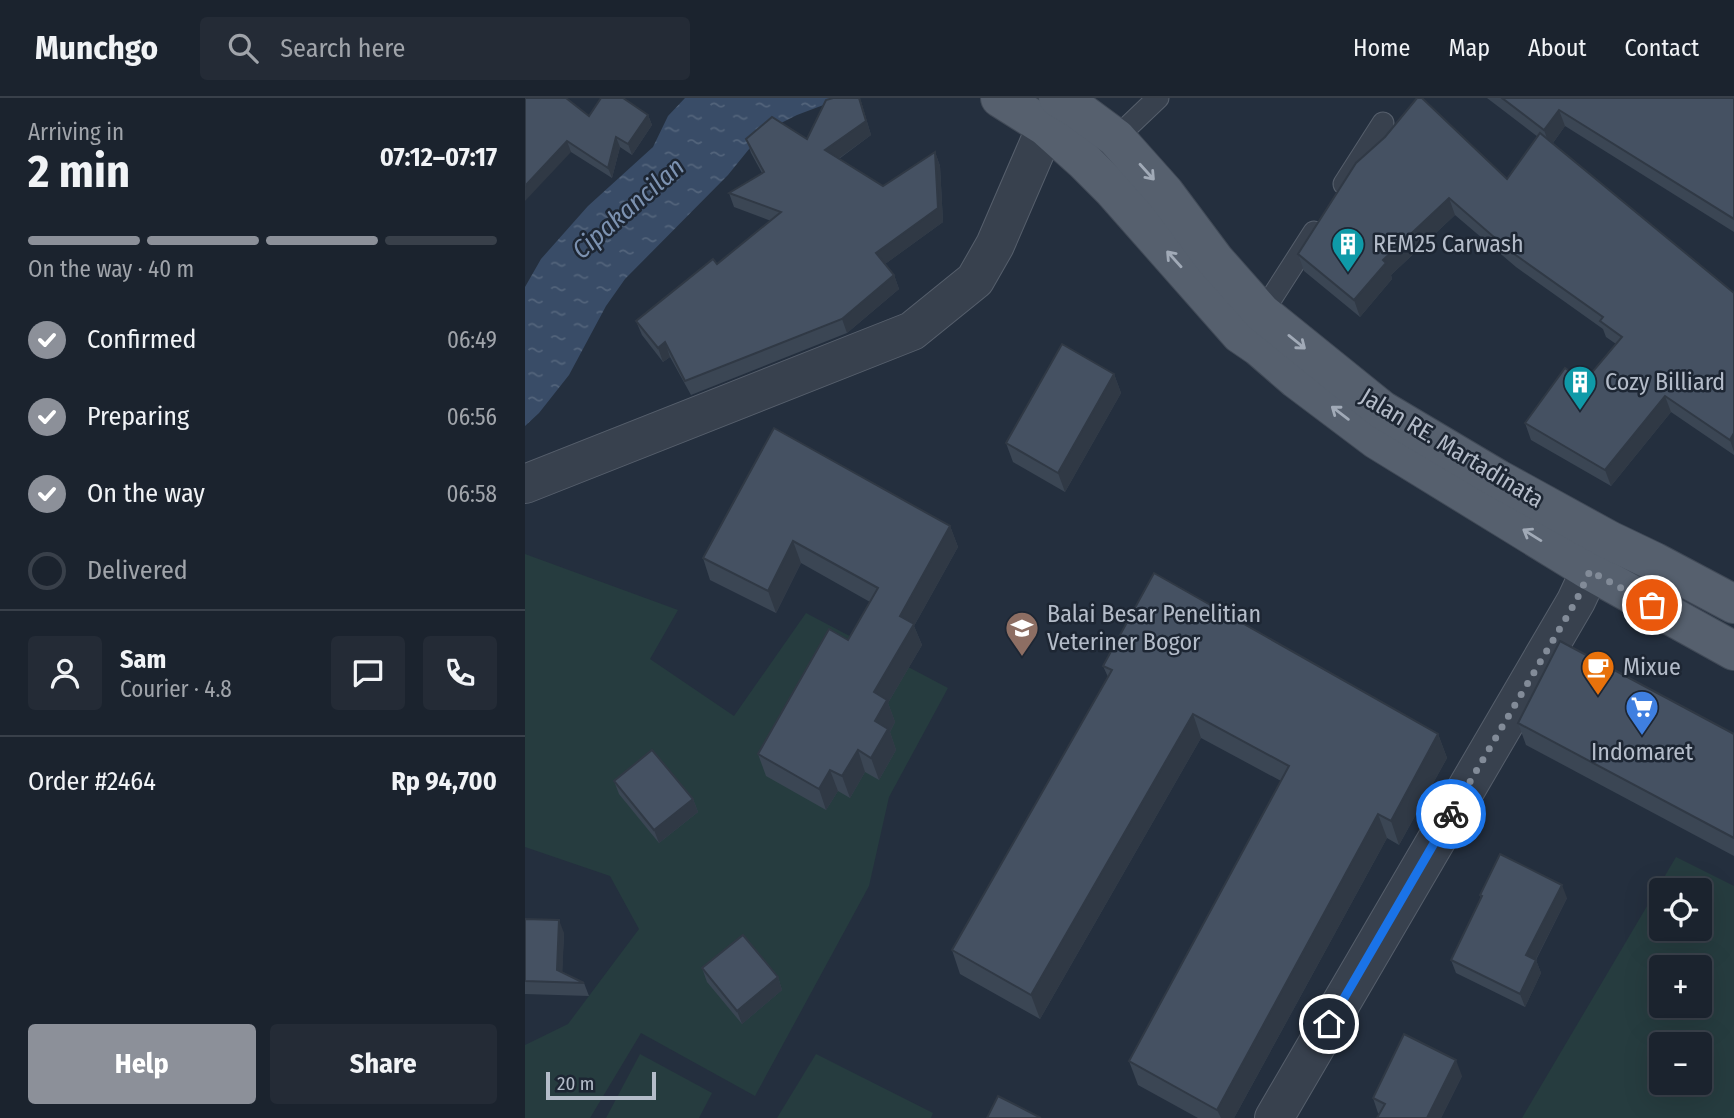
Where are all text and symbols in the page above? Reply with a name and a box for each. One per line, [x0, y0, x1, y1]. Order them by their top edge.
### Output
search box [200, 17, 690, 80]
text: Munchgo [35, 28, 158, 68]
icon: search [224, 29, 262, 67]
text: Search here [280, 33, 405, 64]
text: Home [1353, 34, 1410, 62]
text: Map [1448, 34, 1490, 62]
text: About [1528, 34, 1586, 62]
text: Contact [1624, 34, 1699, 62]
text: Arriving in [28, 118, 124, 146]
text: 07:12–07:17 [380, 142, 497, 173]
text: 2 min [28, 144, 130, 199]
water label: Cipakancilan [566, 151, 691, 265]
one-way arrow [1139, 163, 1156, 180]
building icon: REM25 Carwash [1329, 225, 1367, 274]
place label: REM25 Carwash [1373, 230, 1524, 258]
one-way arrow [1166, 250, 1182, 268]
text: On the way · 40 m [28, 255, 194, 283]
icon: check [28, 321, 66, 359]
text: Confirmed [87, 324, 197, 355]
text: 06:49 [447, 326, 497, 354]
one-way arrow [1288, 334, 1306, 350]
building icon: Cozy Billiard [1561, 363, 1599, 412]
place label: Cozy Billiard [1605, 368, 1725, 396]
street label: Jalan RE. Martadinata [1355, 382, 1549, 514]
icon: check [28, 398, 66, 436]
text: Preparing [87, 401, 189, 432]
text: 06:56 [447, 403, 497, 431]
one-way arrow [1331, 405, 1350, 420]
icon: check [28, 475, 66, 513]
text: On the way [87, 478, 205, 509]
text: 06:58 [447, 480, 497, 508]
one-way arrow [1522, 528, 1542, 542]
text: Delivered [87, 555, 188, 586]
pin [1622, 575, 1682, 635]
icon: bag [1633, 586, 1671, 624]
place label: Balai Besar Penelitian Veteriner Bogor [1047, 600, 1261, 656]
school or university icon: Balai Besar Penelitian Veteriner Bogor [1003, 609, 1041, 658]
button: person [28, 636, 102, 710]
button: chat [331, 636, 405, 710]
button: phone [423, 636, 497, 710]
text: Sam [120, 644, 166, 675]
cafe icon: Mixue [1579, 648, 1617, 697]
place label: Mixue [1623, 653, 1681, 681]
text: Courier · 4.8 [120, 675, 232, 703]
supermarket icon: Indomaret [1623, 688, 1661, 737]
place label: Indomaret [1591, 738, 1693, 766]
text: Order #2464 [28, 766, 156, 797]
text: Rp 94,700 [391, 766, 497, 797]
courier [1416, 779, 1486, 849]
icon: bike [1432, 795, 1470, 833]
map controls [1649, 878, 1712, 1095]
button: locate [1649, 878, 1712, 941]
button: + [1649, 955, 1712, 1018]
pin [1299, 994, 1359, 1054]
icon: home [1310, 1005, 1348, 1043]
button: Help [28, 1024, 256, 1104]
button: Share [270, 1024, 497, 1104]
button: − [1649, 1032, 1712, 1095]
scale bar [546, 1069, 656, 1101]
text: 20 m [557, 1072, 594, 1095]

